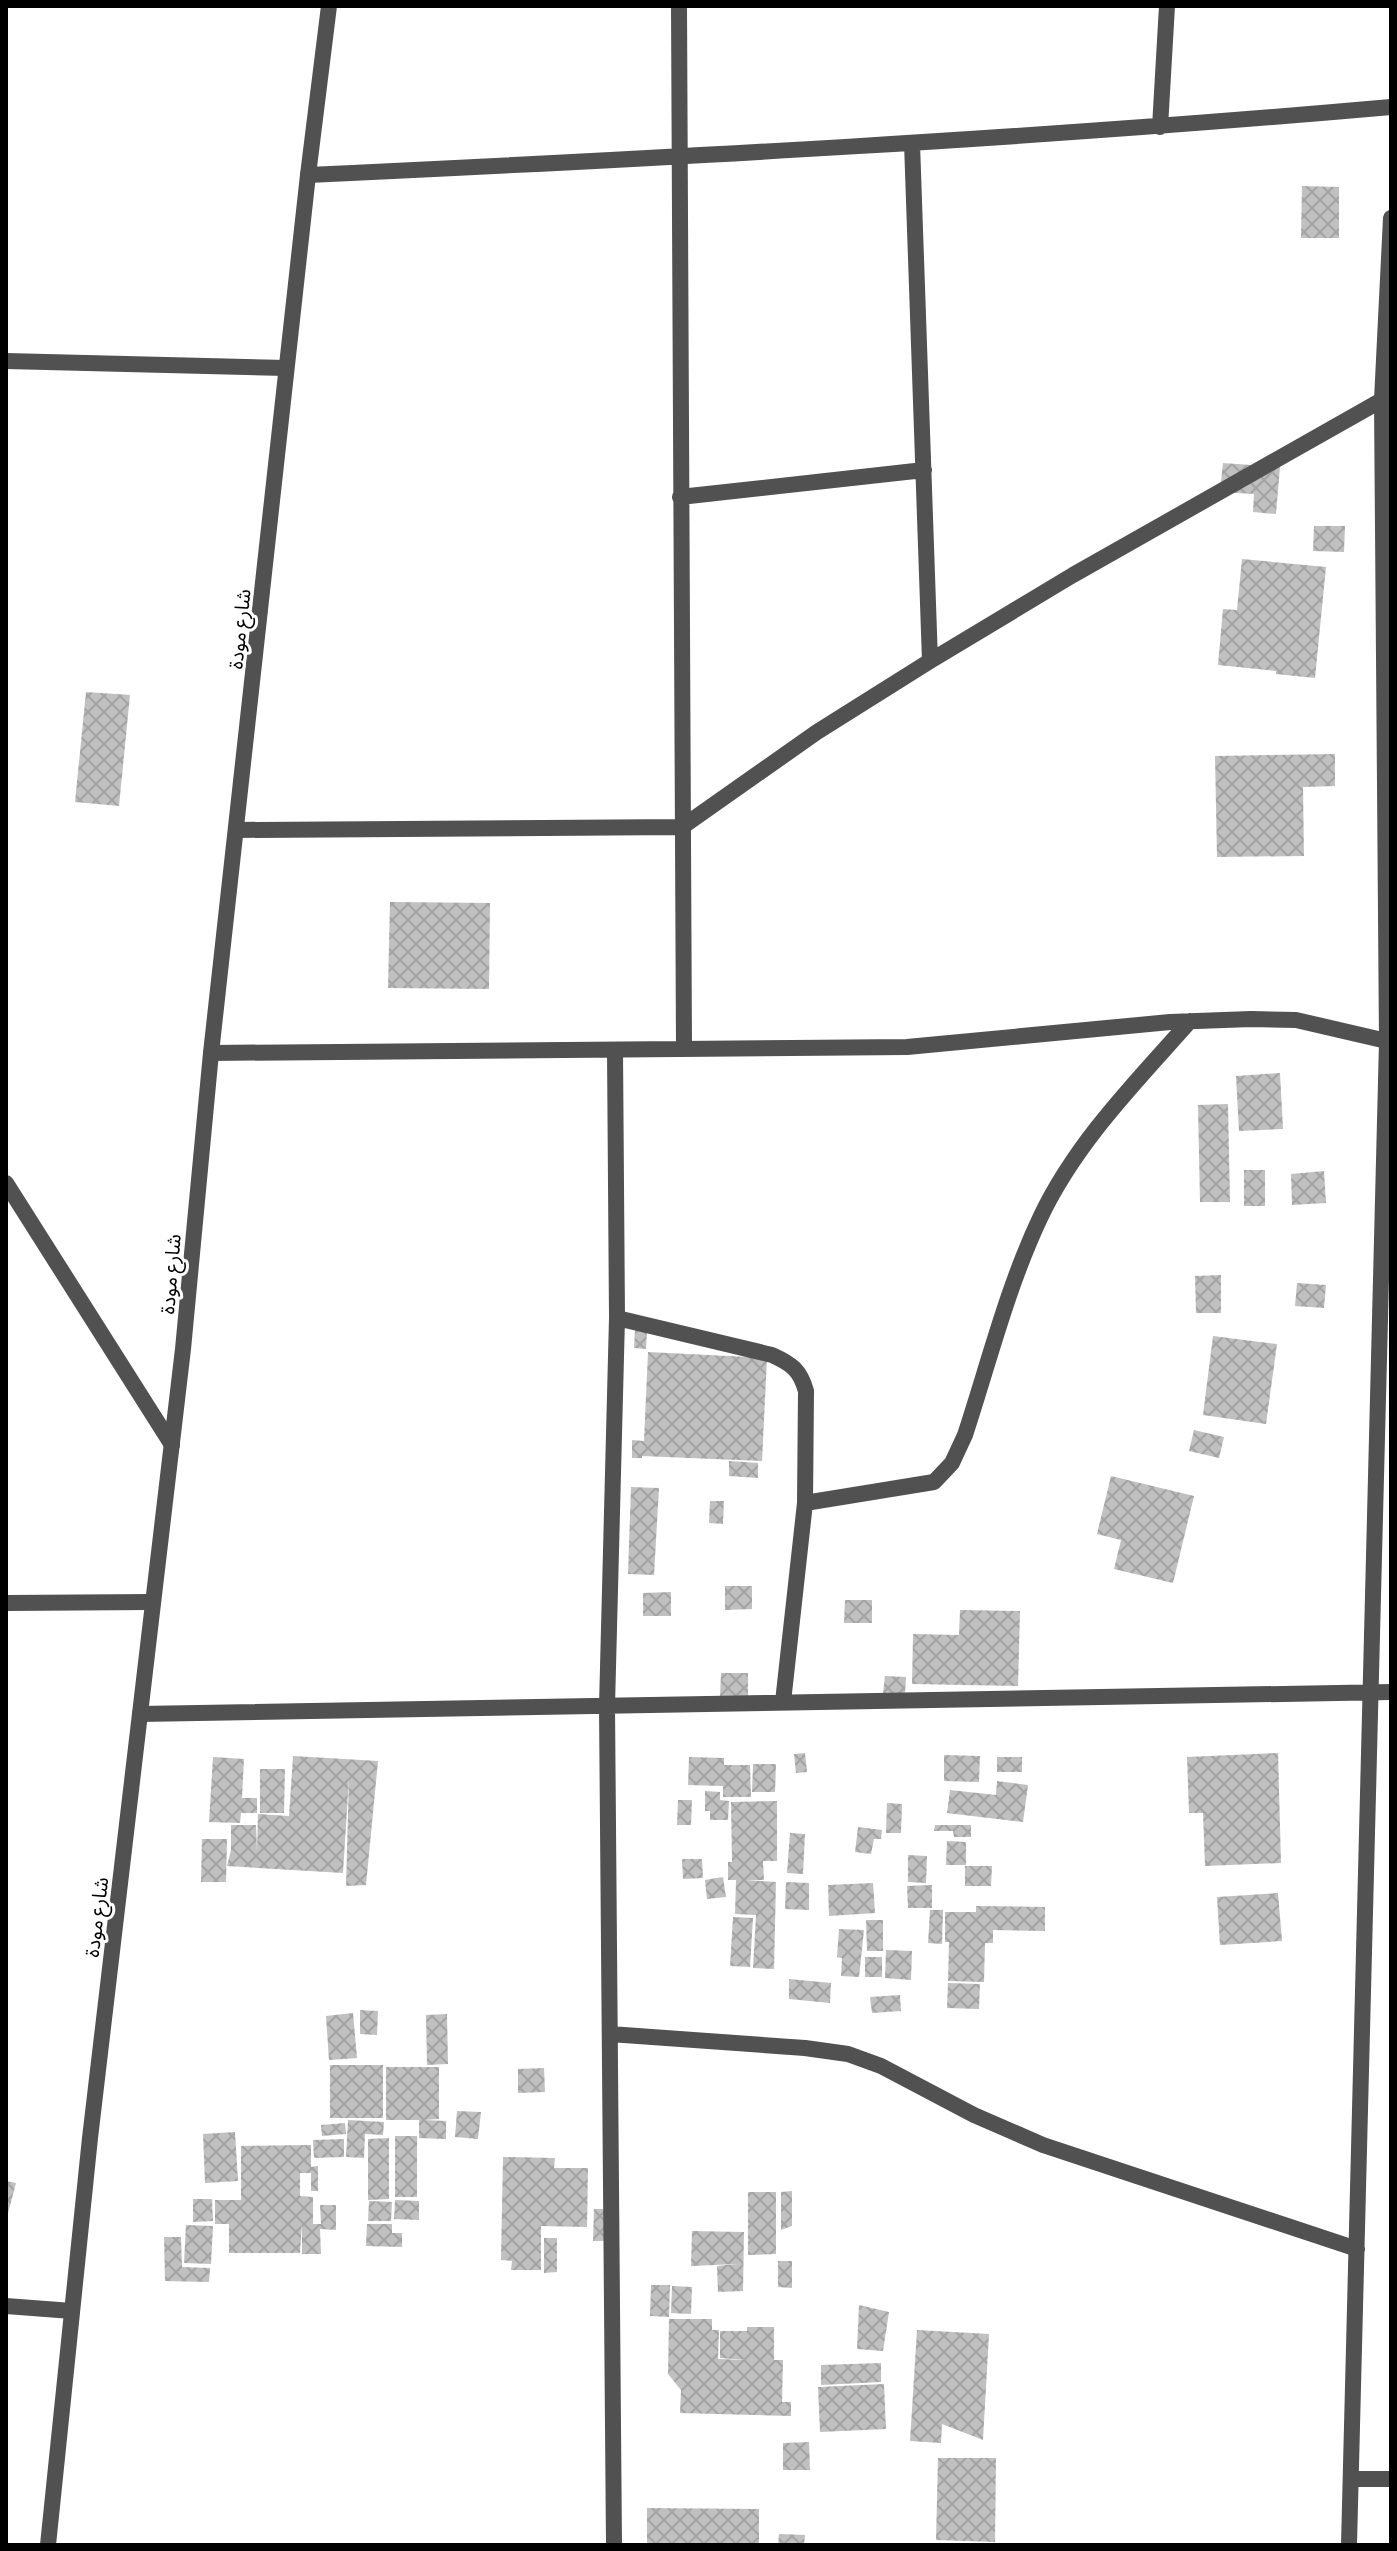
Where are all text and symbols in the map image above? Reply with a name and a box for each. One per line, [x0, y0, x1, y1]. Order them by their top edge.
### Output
street label: شارع مودة [221, 588, 259, 671]
street label: شارع مودة [153, 1233, 189, 1315]
street label: شارع مودة [78, 1875, 116, 1959]

